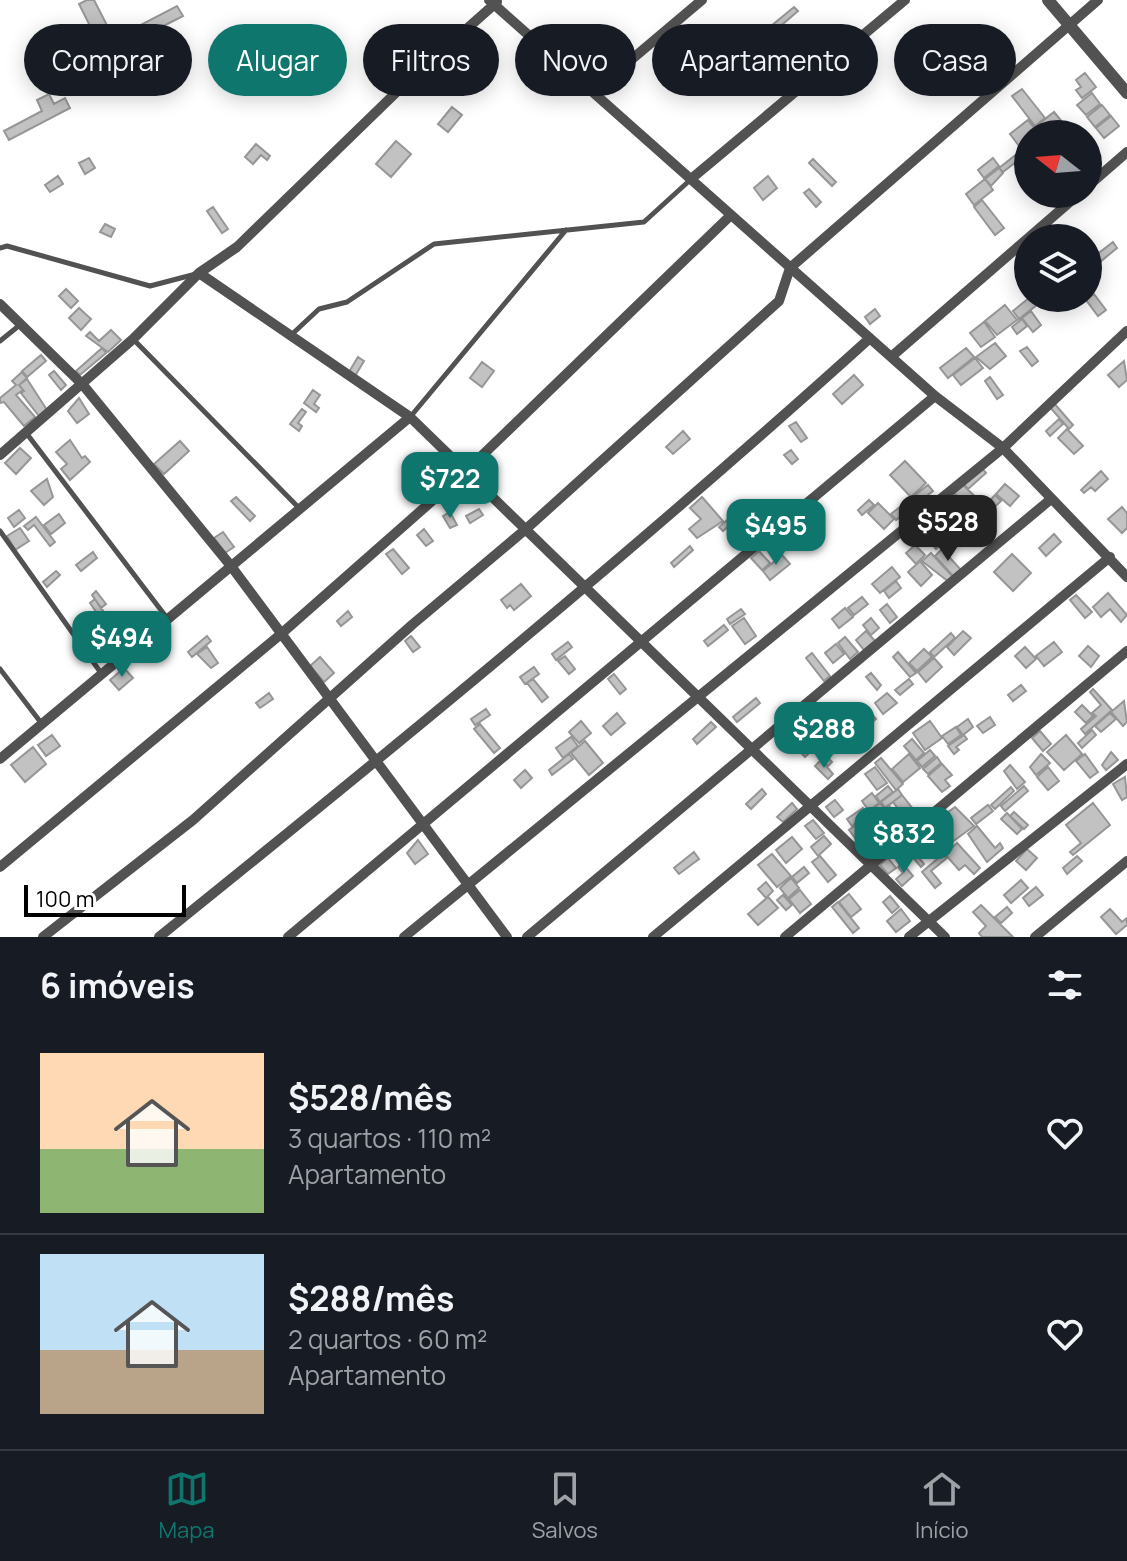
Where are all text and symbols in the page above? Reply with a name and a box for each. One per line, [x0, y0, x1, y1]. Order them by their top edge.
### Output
chip: Comprar [24, 24, 192, 96]
chip: Alugar [208, 24, 347, 96]
chip: Filtros [363, 24, 499, 96]
chip: Novo [515, 24, 636, 96]
chip: Apartamento [652, 24, 878, 96]
chip: Casa [894, 24, 1016, 96]
north arrow [1014, 120, 1102, 208]
map controls [1014, 120, 1102, 312]
button: layers [1014, 224, 1102, 312]
pin: $722 [403, 452, 497, 520]
text: $722 [419, 460, 481, 496]
pin: $528 [901, 495, 995, 563]
pin: $495 [729, 499, 823, 567]
text: $528 [917, 503, 979, 539]
text: $495 [745, 507, 807, 543]
pin: $494 [75, 611, 169, 679]
text: $494 [90, 619, 154, 655]
pin: $288 [777, 702, 871, 770]
text: $288 [792, 710, 856, 746]
pin: $832 [857, 807, 951, 875]
text: $832 [873, 815, 935, 851]
scale bar [24, 881, 186, 917]
text: 100 m [36, 884, 94, 914]
text: 6 imóveis [40, 962, 195, 1008]
icon: filters [1043, 963, 1087, 1007]
text: $528/mês [288, 1074, 453, 1120]
icon: home [104, 1085, 200, 1181]
icon: heart [1043, 1111, 1087, 1155]
text: 3 quartos · 110 m² [288, 1120, 491, 1156]
text: Apartamento [288, 1156, 446, 1192]
text: $288/mês [288, 1275, 454, 1321]
icon: home [104, 1286, 200, 1382]
icon: heart [1043, 1312, 1087, 1356]
text: 2 quartos · 60 m² [288, 1321, 487, 1357]
text: Apartamento [288, 1357, 446, 1393]
tab: Mapa [159, 1467, 215, 1545]
tab: Salvos [532, 1467, 598, 1545]
tab: Início [915, 1467, 968, 1545]

